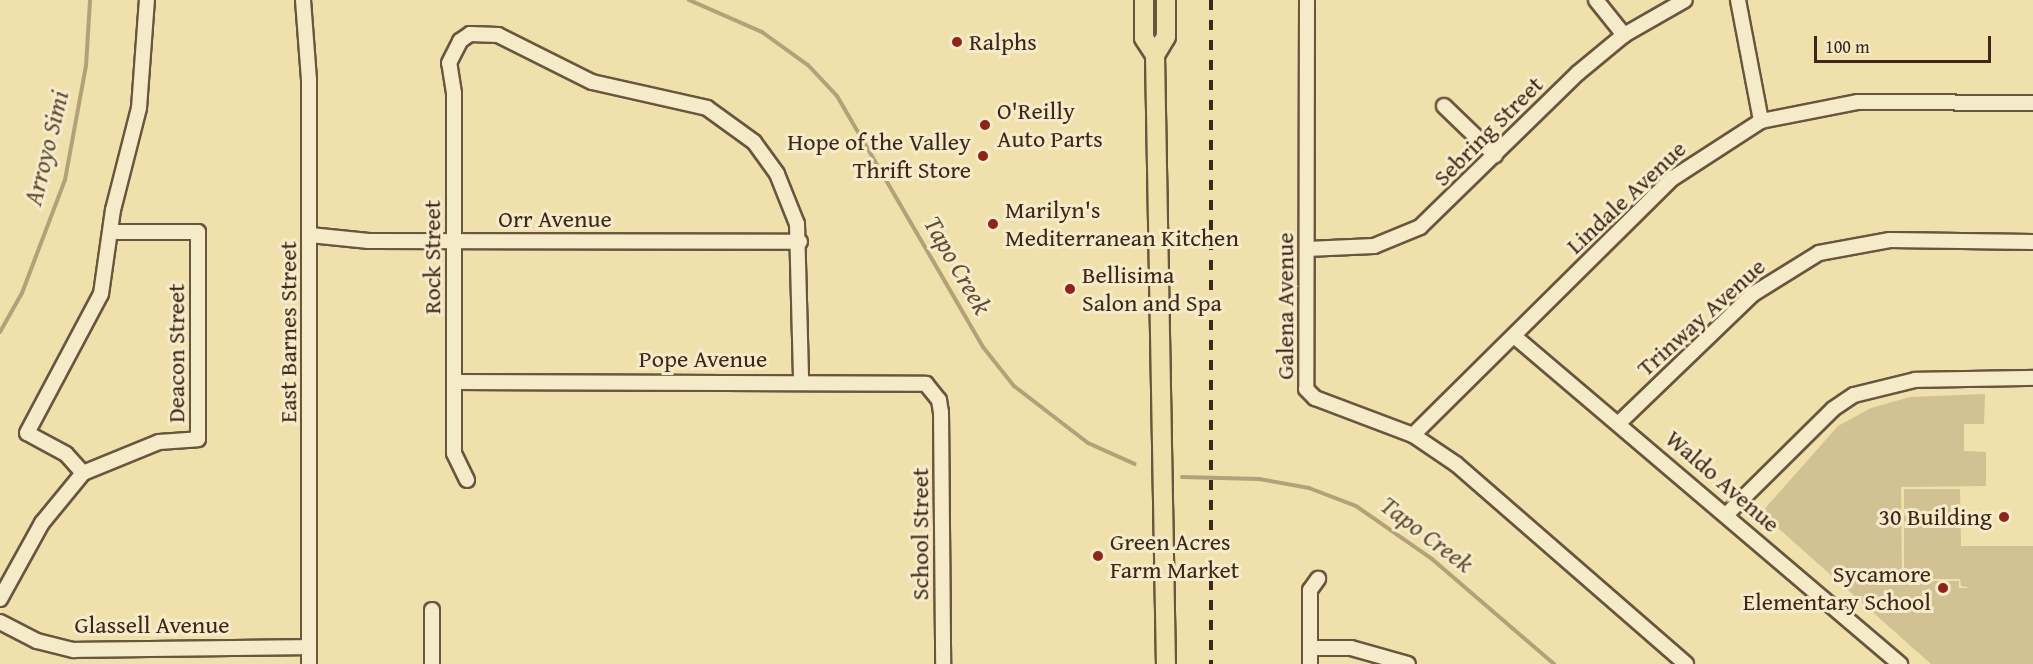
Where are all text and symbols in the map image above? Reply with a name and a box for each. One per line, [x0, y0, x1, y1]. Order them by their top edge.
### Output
scale bar [1817, 24, 1994, 62]
place label: Ralphs [969, 28, 1037, 56]
text: 100 m [1825, 33, 1870, 60]
marker: Ralphs [950, 35, 964, 49]
street label: Sebring Street [1427, 70, 1549, 192]
water label: Arroyo Simi [17, 87, 75, 209]
place label: O'Reilly Auto Parts [997, 97, 1103, 153]
marker: O'Reilly Auto Parts [978, 118, 992, 132]
place label: Hope of the Valley Thrift Store [787, 128, 971, 184]
street label: Lindale Avenue [1560, 134, 1692, 260]
marker: Hope of the Valley Thrift Store [976, 149, 990, 163]
place label: Marilyn's Mediterranean Kitchen [1005, 196, 1239, 252]
street label: Rock Street [418, 200, 446, 314]
street label: Orr Avenue [498, 205, 612, 233]
water label: Tapo Creek [917, 210, 999, 320]
marker: Marilyn's Mediterranean Kitchen [986, 217, 1000, 231]
street label: Galena Avenue [1271, 232, 1299, 380]
street label: East Barnes Street [274, 241, 302, 423]
street label: Trinway Avenue [1631, 252, 1771, 382]
place label: Bellisima Salon and Spa [1082, 261, 1222, 317]
marker: Bellisima Salon and Spa [1063, 282, 1077, 296]
street label: Deacon Street [162, 283, 190, 423]
street label: Pope Avenue [639, 345, 767, 373]
street label: Waldo Avenue [1660, 424, 1786, 538]
street label: School Street [906, 468, 934, 600]
water label: Tapo Creek [1374, 489, 1480, 579]
place label: 30 Building [1879, 503, 1992, 531]
marker: 30 Building [1997, 510, 2011, 524]
place label: Green Acres Farm Market [1110, 528, 1239, 584]
marker: Green Acres Farm Market [1091, 549, 1105, 563]
place label: Sycamore Elementary School [1743, 560, 1931, 616]
marker: Sycamore Elementary School [1936, 581, 1950, 595]
street label: Glassell Avenue [74, 611, 230, 639]

